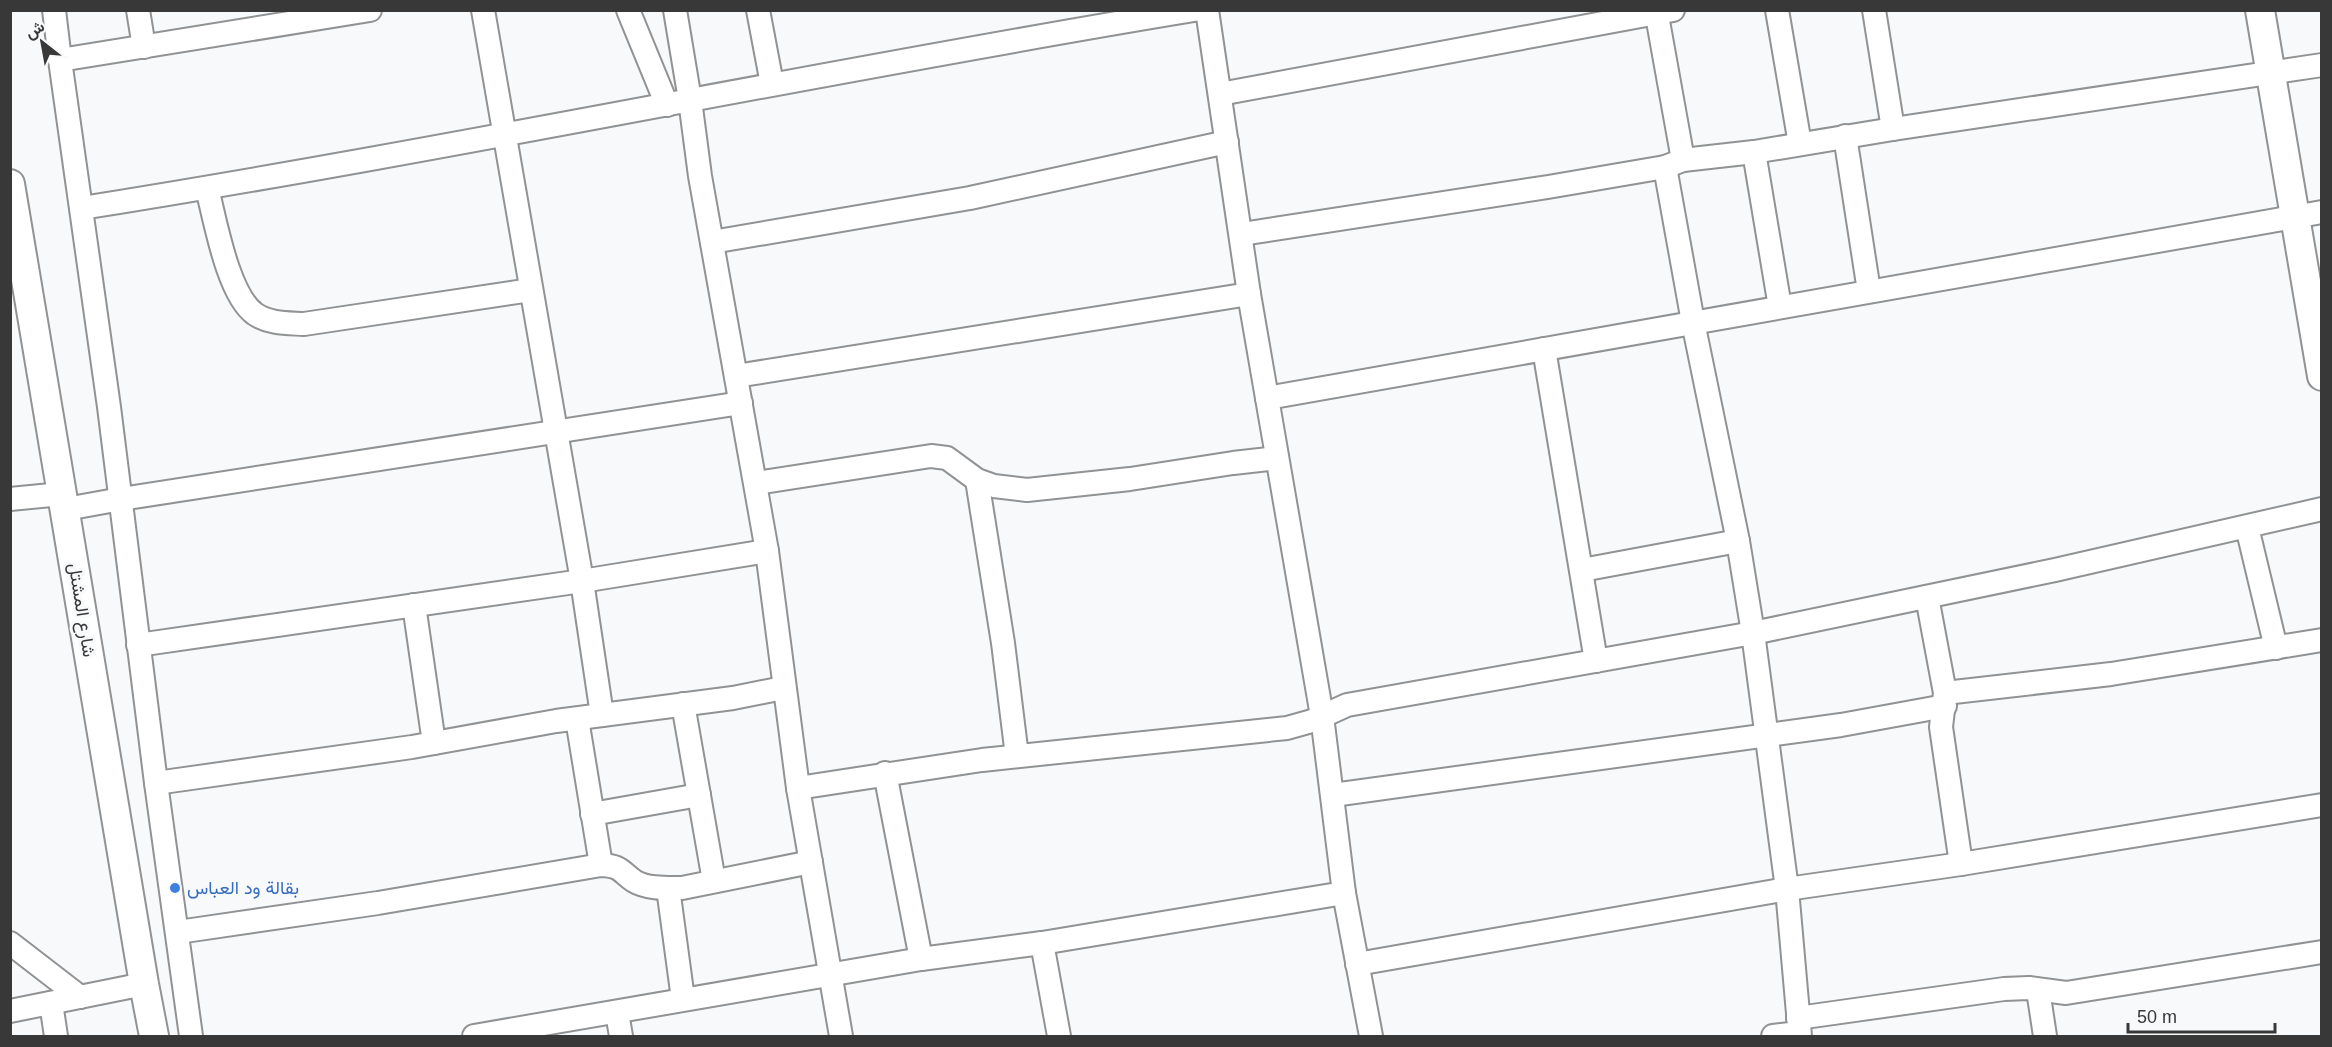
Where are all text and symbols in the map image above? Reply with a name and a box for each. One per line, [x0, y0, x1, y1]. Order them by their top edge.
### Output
north arrow [12, 12, 72, 72]
text: ش [22, 17, 48, 43]
street label: شارع المشتل [63, 562, 99, 659]
place label: بقالة ود العباس [187, 878, 299, 899]
marker: بقالة ود العباس [168, 881, 182, 895]
scale bar [2128, 996, 2275, 1034]
text: 50 m [2137, 1007, 2177, 1027]

